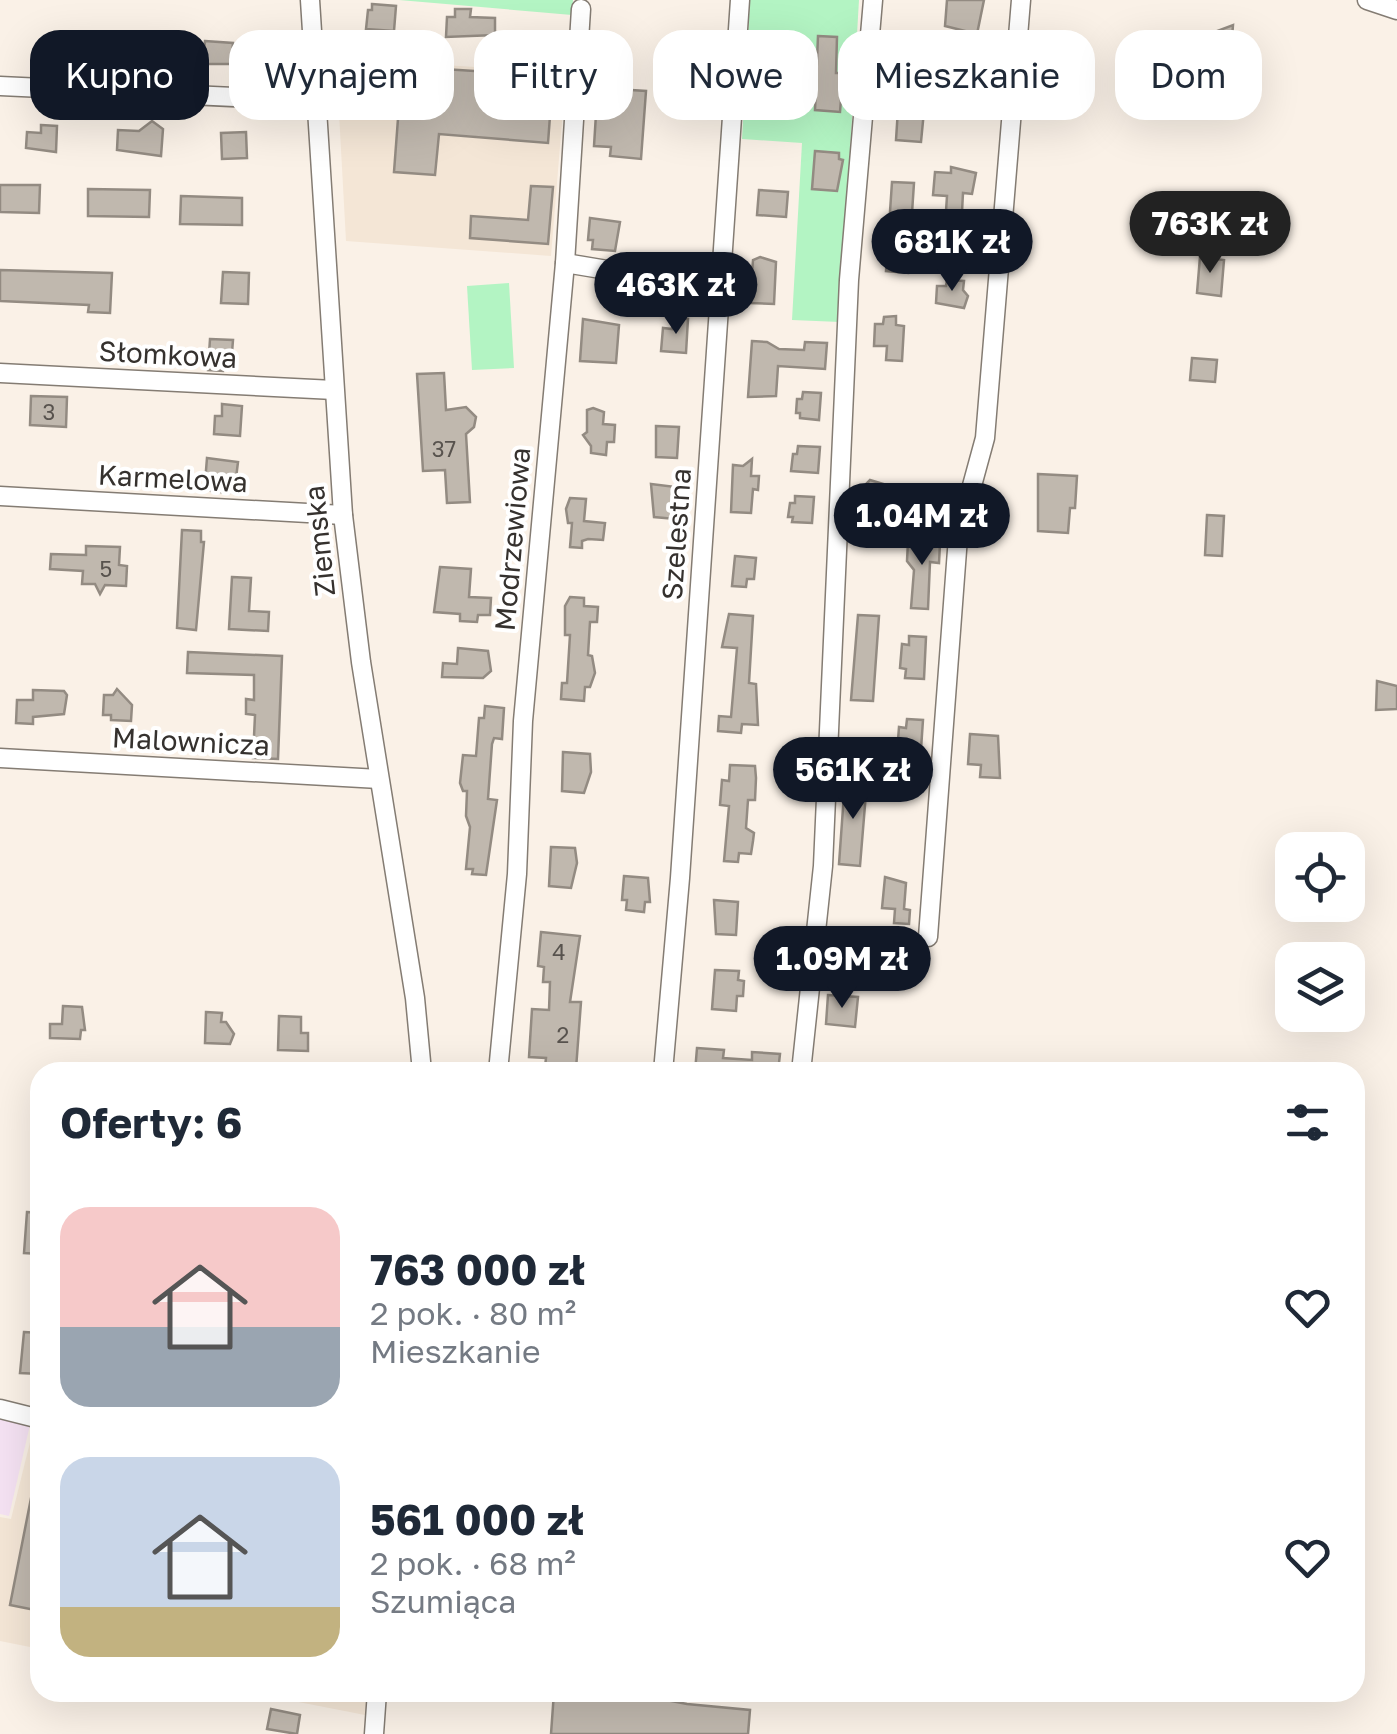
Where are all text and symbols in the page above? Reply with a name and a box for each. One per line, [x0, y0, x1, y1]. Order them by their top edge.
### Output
chip: Kupno [30, 30, 209, 120]
chip: Wynajem [229, 30, 454, 120]
chip: Filtry [474, 30, 633, 120]
chip: Nowe [653, 30, 818, 120]
chip: Mieszkanie [838, 30, 1095, 120]
chip: Dom [1115, 30, 1262, 120]
pin: 763K zł [1118, 191, 1302, 276]
text: 763K zł [1152, 204, 1268, 242]
pin: 681K zł [860, 209, 1044, 294]
text: 681K zł [894, 222, 1010, 260]
pin: 463K zł [584, 252, 768, 337]
text: 463K zł [616, 265, 736, 303]
street label: Słomkowa [98, 334, 238, 374]
house number: 3 [43, 398, 55, 425]
house number: 37 [432, 435, 456, 462]
street label: Modrzewiowa [488, 446, 536, 632]
street label: Karmelowa [97, 458, 249, 498]
street label: Szelestna [655, 467, 697, 601]
pin: 1.04M zł [819, 483, 1025, 568]
street label: Ziemska [297, 484, 341, 598]
text: 1.04M zł [856, 496, 988, 534]
house number: 5 [100, 555, 112, 582]
street label: Malownicza [111, 720, 271, 762]
pin: 561K zł [761, 737, 945, 822]
text: 561K zł [795, 750, 911, 788]
map controls [1275, 832, 1365, 1032]
button: locate [1275, 832, 1365, 922]
pin: 1.09M zł [739, 926, 945, 1011]
house number: 4 [552, 938, 566, 965]
text: 1.09M zł [776, 939, 908, 977]
button: layers [1275, 942, 1365, 1032]
house number: 2 [557, 1021, 569, 1048]
icon: filters [1280, 1095, 1335, 1150]
text: Oferty: 6 [60, 1097, 243, 1147]
text: 763 000 zł [370, 1244, 585, 1294]
icon: home [140, 1247, 260, 1367]
icon: heart [1280, 1280, 1335, 1335]
text: 2 pok. · 80 m² [370, 1294, 576, 1332]
text: Mieszkanie [370, 1332, 541, 1370]
text: 561 000 zł [370, 1494, 584, 1544]
icon: home [140, 1497, 260, 1617]
icon: heart [1280, 1530, 1335, 1585]
text: 2 pok. · 68 m² [370, 1544, 576, 1582]
text: Szumiąca [370, 1582, 516, 1620]

